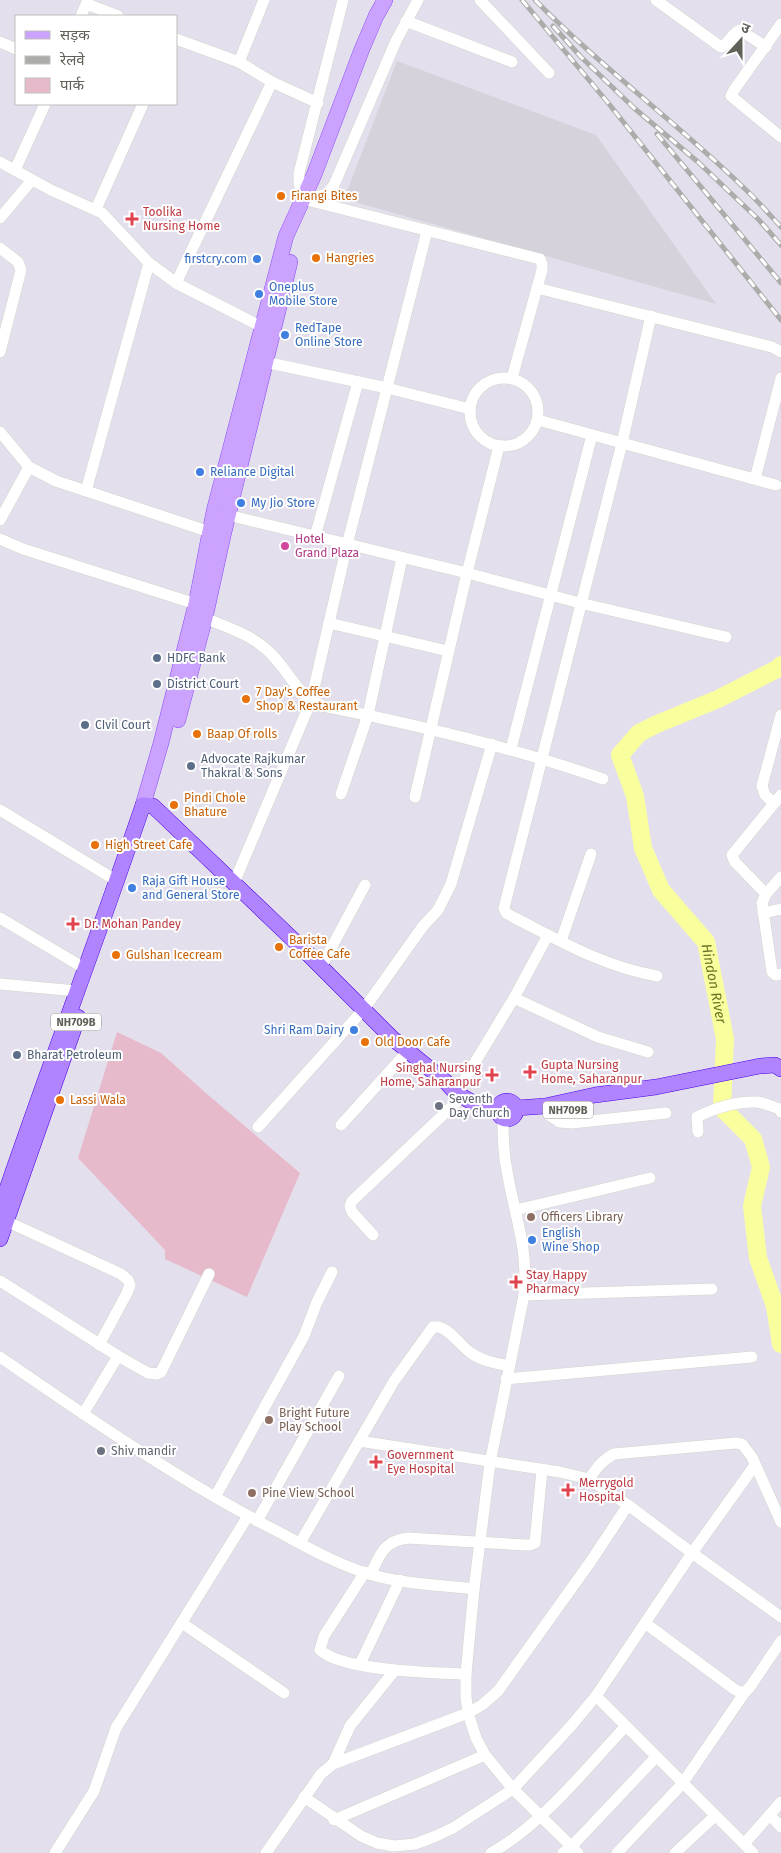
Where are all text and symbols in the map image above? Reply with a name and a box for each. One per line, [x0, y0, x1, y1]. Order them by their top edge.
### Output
legend [15, 15, 178, 105]
north arrow [716, 15, 766, 65]
text: उ [739, 19, 753, 38]
text: सड़क [60, 26, 90, 44]
text: रेलवे [59, 51, 85, 69]
text: पार्क [60, 76, 84, 94]
place label: Firangi Bites [291, 189, 358, 203]
marker: Firangi Bites [275, 190, 287, 202]
place label: Toolika Nursing Home [143, 205, 220, 233]
marker: Toolika Nursing Home [125, 212, 139, 226]
place label: Hangries [326, 251, 375, 265]
place label: firstcry.com [185, 252, 247, 266]
marker: Hangries [310, 252, 322, 264]
marker: firstcry.com [251, 253, 263, 265]
place label: Oneplus Mobile Store [269, 280, 338, 308]
marker: Oneplus Mobile Store [253, 288, 265, 300]
place label: RedTape Online Store [295, 321, 363, 349]
marker: RedTape Online Store [279, 329, 291, 341]
place label: Reliance Digital [210, 465, 295, 479]
marker: Reliance Digital [194, 466, 206, 478]
place label: My Jio Store [251, 496, 315, 510]
marker: My Jio Store [235, 497, 247, 509]
place label: Hotel Grand Plaza [295, 532, 359, 560]
marker: Hotel Grand Plaza [279, 540, 291, 552]
place label: HDFC Bank [167, 651, 226, 665]
marker: HDFC Bank [151, 652, 163, 664]
place label: District Court [167, 677, 239, 691]
marker: District Court [151, 678, 163, 690]
place label: 7 Day's Coffee Shop & Restaurant [256, 685, 359, 713]
marker: 7 Day's Coffee Shop & Restaurant [240, 693, 252, 705]
place label: CIvil Court [95, 718, 151, 732]
marker: CIvil Court [79, 719, 91, 731]
place label: Baap Of rolls [207, 727, 277, 741]
marker: Baap Of rolls [191, 728, 203, 740]
place label: Advocate Rajkumar Thakral & Sons [201, 752, 306, 780]
marker: Advocate Rajkumar Thakral & Sons [185, 760, 197, 772]
place label: Pindi Chole Bhature [184, 791, 246, 819]
marker: Pindi Chole Bhature [168, 799, 180, 811]
place label: High Street Cafe [105, 838, 192, 852]
marker: High Street Cafe [89, 839, 101, 851]
place label: Raja Gift House and General Store [142, 874, 239, 902]
marker: Raja Gift House and General Store [126, 882, 138, 894]
marker: Dr. Mohan Pandey [66, 917, 80, 931]
place label: Dr. Mohan Pandey [84, 917, 181, 931]
place label: Barista Coffee Cafe [289, 933, 350, 961]
marker: Barista Coffee Cafe [273, 941, 285, 953]
water label: Hindon River [697, 942, 730, 1026]
place label: Gulshan Icecream [126, 948, 222, 962]
marker: Gulshan Icecream [110, 949, 122, 961]
road number: NH709B [51, 1014, 101, 1030]
place label: Shri Ram Dairy [264, 1023, 344, 1037]
marker: Shri Ram Dairy [348, 1024, 360, 1036]
place label: Old Door Cafe [375, 1035, 450, 1049]
marker: Old Door Cafe [359, 1036, 371, 1048]
place label: Bharat Petroleum [27, 1048, 122, 1062]
marker: Bharat Petroleum [11, 1049, 23, 1061]
place label: Gupta Nursing Home, Saharanpur [541, 1058, 642, 1086]
place label: Singhal Nursing Home, Saharanpur [380, 1061, 482, 1089]
marker: Gupta Nursing Home, Saharanpur [523, 1065, 537, 1079]
marker: Singhal Nursing Home, Saharanpur [485, 1068, 499, 1082]
place label: Seventh Day Church [449, 1092, 510, 1120]
place label: Lassi Wala [70, 1093, 126, 1107]
marker: Lassi Wala [54, 1094, 66, 1106]
marker: Seventh Day Church [433, 1100, 445, 1112]
road number: NH709B [543, 1102, 593, 1118]
place label: Officers Library [541, 1210, 623, 1224]
marker: Officers Library [525, 1211, 537, 1223]
place label: English Wine Shop [542, 1226, 600, 1254]
marker: English Wine Shop [526, 1234, 538, 1246]
place label: Stay Happy Pharmacy [526, 1268, 587, 1296]
marker: Stay Happy Pharmacy [510, 1276, 522, 1288]
place label: Bright Future Play School [279, 1406, 350, 1434]
marker: Bright Future Play School [263, 1414, 275, 1426]
place label: Shiv mandir [111, 1444, 176, 1458]
marker: Shiv mandir [95, 1445, 107, 1457]
place label: Government Eye Hospital [387, 1448, 455, 1476]
marker: Government Eye Hospital [369, 1455, 383, 1469]
place label: Merrygold Hospital [579, 1476, 634, 1504]
marker: Merrygold Hospital [561, 1483, 575, 1497]
place label: Pine View School [262, 1486, 355, 1500]
marker: Pine View School [246, 1487, 258, 1499]

